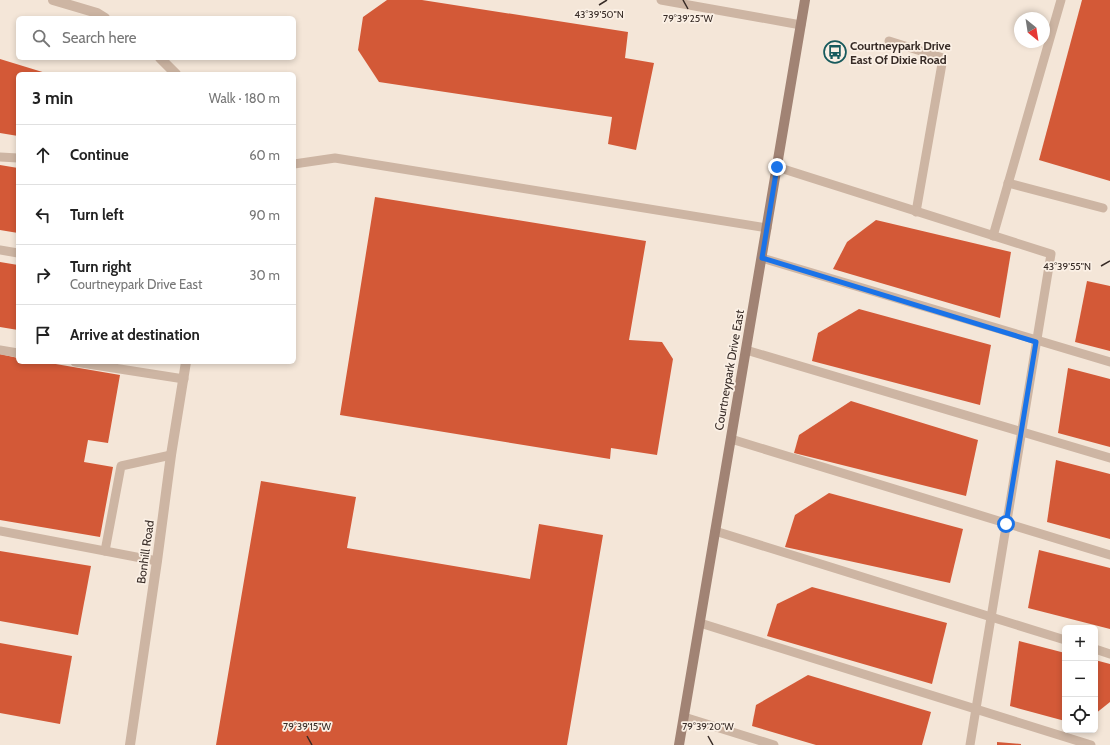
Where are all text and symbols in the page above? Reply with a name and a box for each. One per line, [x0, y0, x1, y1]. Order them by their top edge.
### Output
text: 43°39'50"N [574, 8, 624, 21]
text: 79°39'25"W [663, 12, 713, 25]
north arrow [1014, 12, 1050, 48]
search box [16, 16, 296, 60]
icon: search [30, 27, 52, 49]
text: Search here [62, 29, 137, 47]
place label: Courtneypark Drive East Of Dixie Road [850, 38, 951, 67]
bus stop icon: Courtneypark Drive East Of Dixie Road [822, 39, 848, 65]
text: 3 min [32, 88, 73, 108]
text: Walk · 180 m [209, 90, 280, 106]
icon: ahead [32, 144, 54, 166]
text: Continue [70, 146, 129, 164]
text: 60 m [249, 147, 280, 163]
route end [768, 158, 786, 176]
icon: left [32, 204, 54, 226]
text: Turn left [70, 206, 124, 224]
text: 90 m [249, 207, 280, 223]
text: Turn right [70, 258, 131, 276]
text: 43°39'55"N [1043, 260, 1091, 273]
icon: right [32, 264, 54, 286]
text: 30 m [250, 267, 280, 283]
text: Courtneypark Drive East [70, 276, 202, 292]
street label: Courtneypark Drive East [711, 309, 747, 431]
icon: arrive [32, 324, 54, 346]
text: Arrive at destination [70, 326, 200, 344]
route start [997, 515, 1015, 533]
street label: Bonhill Road [133, 519, 157, 585]
map controls [1062, 625, 1098, 733]
button: + [1062, 625, 1098, 661]
button: − [1062, 661, 1098, 697]
button: locate [1062, 697, 1098, 733]
text: 79°39'15"W [283, 720, 331, 733]
text: 79°39'20"W [682, 720, 734, 733]

